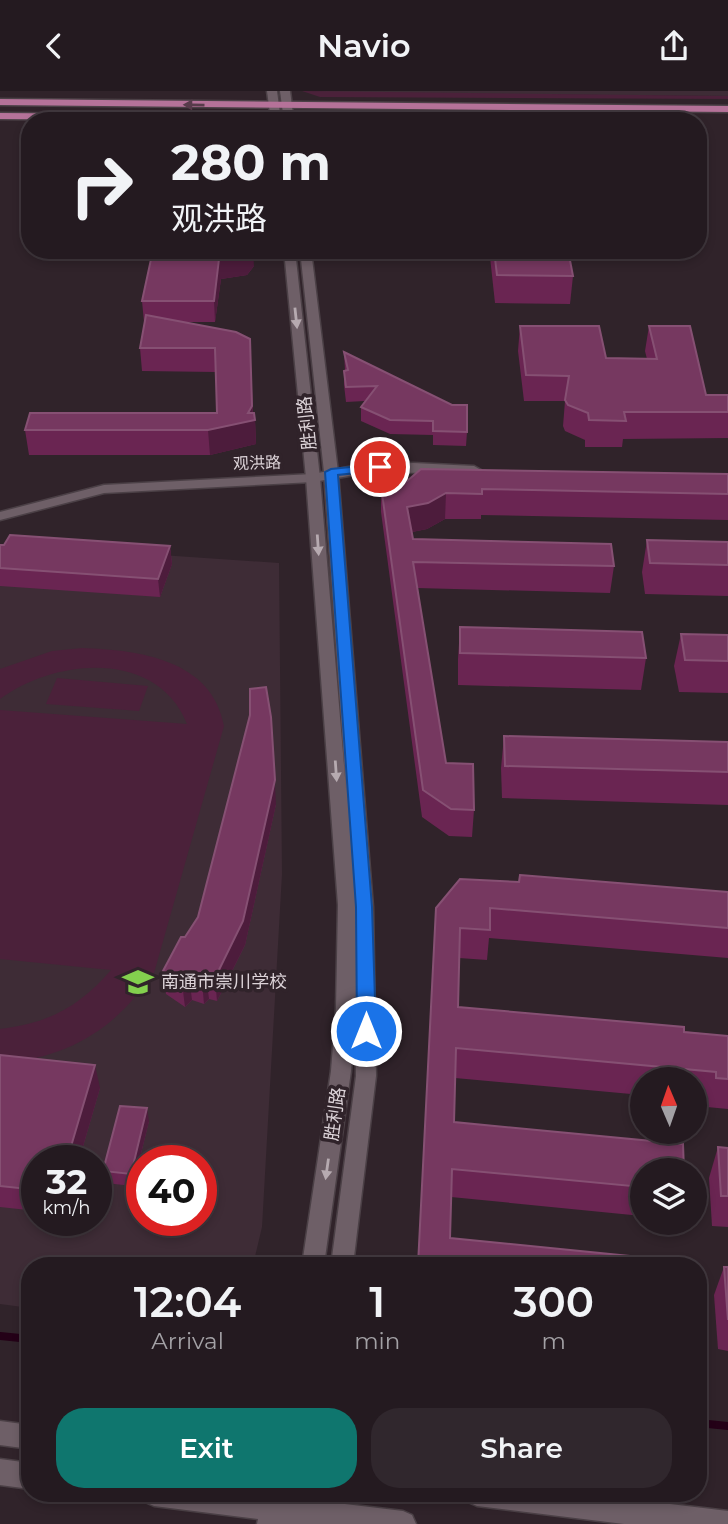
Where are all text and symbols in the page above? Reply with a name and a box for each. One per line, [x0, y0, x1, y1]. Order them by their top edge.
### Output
text: Navio [317, 26, 411, 65]
icon: back [35, 27, 73, 65]
icon: share [655, 27, 693, 65]
one-way arrow [183, 99, 205, 111]
text: 280 m [171, 133, 331, 192]
icon: right [56, 140, 147, 231]
text: 观洪路 [171, 199, 267, 238]
one-way arrow [291, 307, 302, 329]
street label: 胜利路 [293, 395, 321, 451]
pin [350, 437, 410, 497]
icon: arrive [361, 448, 399, 486]
street label: 观洪路 [233, 453, 281, 473]
one-way arrow [313, 534, 324, 556]
one-way arrow [331, 761, 342, 783]
school or university icon: 南通市崇川学校 [121, 965, 155, 999]
place label: 南通市崇川学校 [161, 971, 287, 993]
position arrow [329, 994, 403, 1068]
north arrow [630, 1067, 707, 1145]
map controls [630, 1067, 707, 1235]
street label: 胜利路 [320, 1086, 350, 1142]
speed limit sign: 40 [126, 1145, 217, 1236]
one-way arrow [321, 1158, 332, 1180]
button: layers [630, 1158, 707, 1235]
text: 32 [46, 1160, 87, 1203]
text: km/h [42, 1197, 91, 1219]
text: 12:04 [134, 1276, 241, 1328]
text: 1 [369, 1276, 385, 1328]
text: 300 [513, 1276, 594, 1328]
text: Arrival [151, 1327, 224, 1355]
text: min [354, 1327, 400, 1355]
text: m [541, 1327, 566, 1355]
button: Exit [56, 1408, 357, 1488]
button: Share [371, 1408, 672, 1488]

